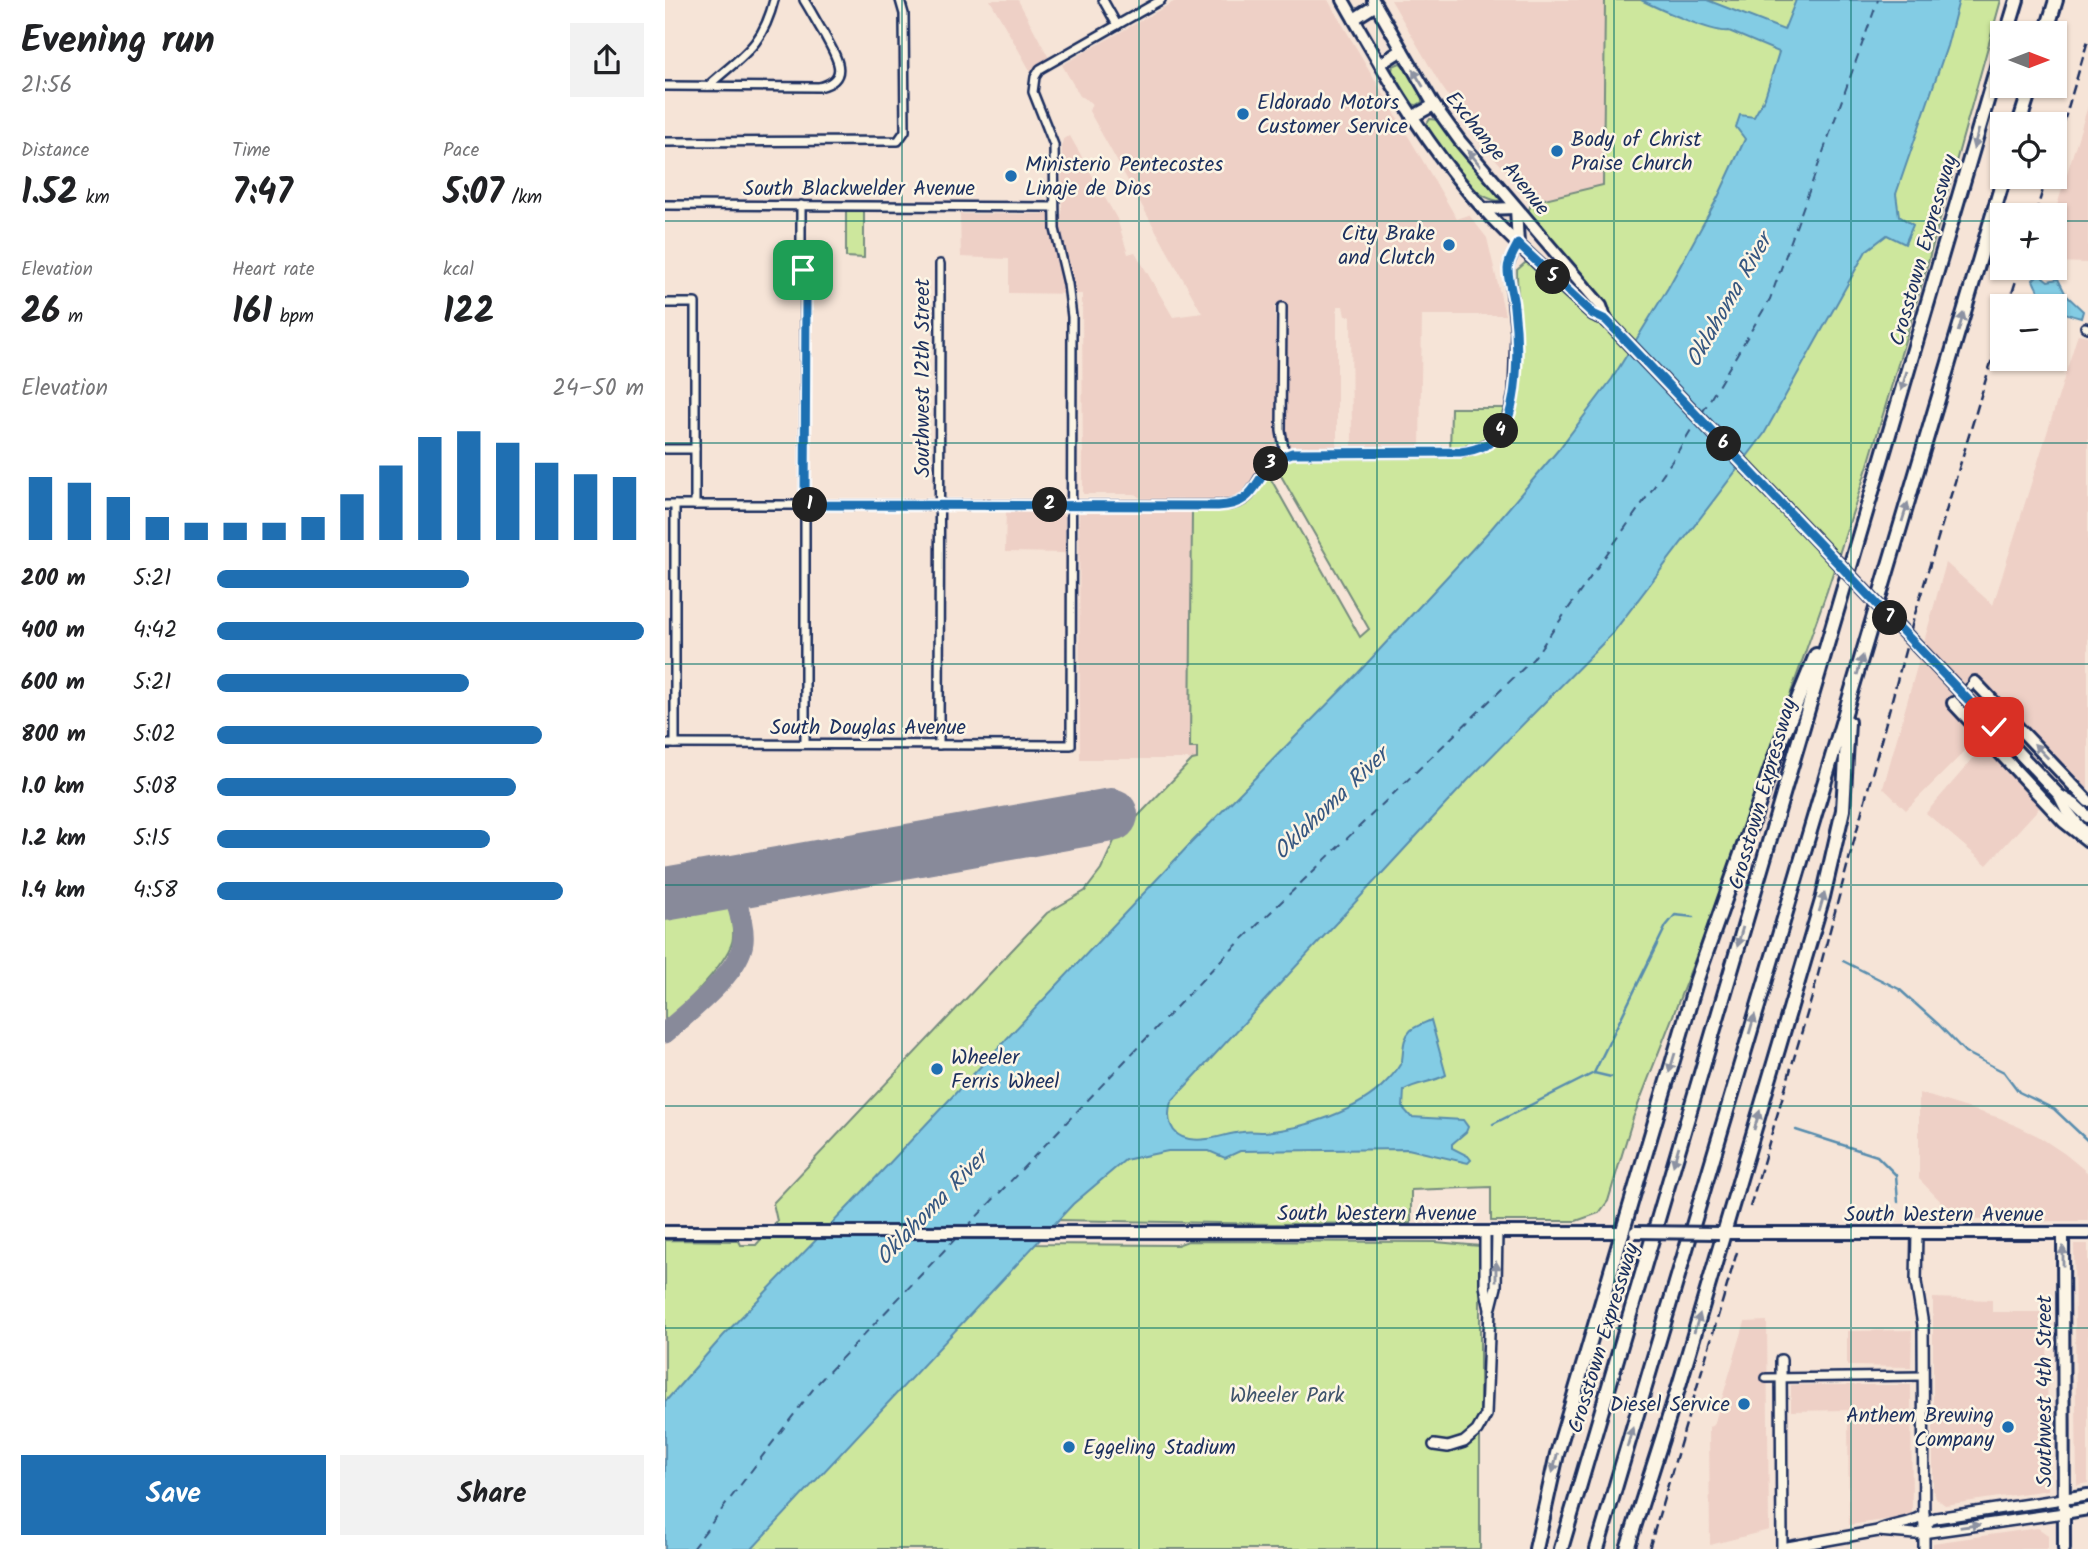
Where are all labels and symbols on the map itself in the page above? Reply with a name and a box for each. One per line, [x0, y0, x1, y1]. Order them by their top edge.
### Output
north arrow [1990, 21, 2067, 98]
one-way arrow [1412, 68, 1424, 87]
street label: Exchange Avenue [1436, 84, 1558, 224]
place label: Eldorado Motors Customer Service [1257, 87, 1409, 144]
marker: Eldorado Motors Customer Service [1235, 106, 1251, 122]
place label: Body of Christ Praise Church [1571, 124, 1702, 181]
one-way arrow [1970, 129, 1980, 150]
marker: Body of Christ Praise Church [1549, 143, 1565, 159]
place label: Ministerio Pentecostes Linaje de Dios [1025, 149, 1223, 206]
one-way arrow [1466, 150, 1481, 168]
street label: Crosstown Expressway [1881, 151, 1968, 350]
marker: Ministerio Pentecostes Linaje de Dios [1003, 168, 1019, 184]
street label: South Blackwelder Avenue [743, 173, 976, 206]
place label: City Brake and Clutch [1339, 218, 1436, 275]
water label: Oklahoma River [1677, 224, 1785, 374]
marker: City Brake and Clutch [1441, 237, 1457, 253]
pin [773, 240, 833, 300]
pin: 5 [1535, 260, 1571, 294]
street label: Southwest 12th Street [907, 278, 940, 478]
one-way arrow [1956, 311, 1967, 333]
one-way arrow [1899, 370, 1909, 391]
pin: 4 [1483, 414, 1519, 448]
pin: 6 [1707, 426, 1741, 462]
pin: 3 [1253, 447, 1289, 482]
pin: 1 [793, 488, 827, 522]
pin: 2 [1033, 488, 1067, 522]
one-way arrow [1900, 501, 1910, 522]
pin: 7 [1873, 600, 1907, 636]
one-way arrow [1855, 654, 1866, 676]
street label: Crosstown Expressway [1720, 695, 1807, 894]
pin [1964, 697, 2024, 757]
street label: South Douglas Avenue [770, 712, 966, 745]
water label: Oklahoma River [1265, 737, 1401, 869]
one-way arrow [2034, 743, 2050, 760]
one-way arrow [1817, 891, 1827, 912]
one-way arrow [1735, 927, 1745, 948]
one-way arrow [1747, 1014, 1757, 1035]
place label: Wheeler Ferris Wheel [951, 1042, 1059, 1099]
one-way arrow [1667, 1053, 1677, 1074]
marker: Wheeler Ferris Wheel [929, 1061, 945, 1077]
one-way arrow [1753, 1109, 1763, 1130]
water label: Oklahoma River [868, 1139, 1000, 1274]
one-way arrow [1670, 1145, 1680, 1166]
street label: South Western Avenue [1277, 1198, 1477, 1231]
street label: South Western Avenue [1844, 1199, 2044, 1232]
street label: Crosstown Expressway [1560, 1239, 1649, 1438]
one-way arrow [2057, 1245, 2069, 1267]
one-way arrow [1490, 1260, 1502, 1282]
street label: Southwest 4th Street [2029, 1294, 2062, 1487]
one-way arrow [1692, 1313, 1702, 1334]
park label: Wheeler Park [1230, 1380, 1344, 1413]
place label: Diesel Service [1610, 1389, 1731, 1422]
marker: Diesel Service [1736, 1396, 1752, 1412]
place label: Anthem Brewing Company [1846, 1400, 1994, 1457]
marker: Anthem Brewing Company [2000, 1419, 2016, 1435]
one-way arrow [1626, 1426, 1636, 1447]
place label: Eggeling Stadium [1083, 1432, 1236, 1465]
marker: Eggeling Stadium [1061, 1439, 1077, 1455]
one-way arrow [1549, 1452, 1560, 1474]
one-way arrow [1959, 1520, 1981, 1531]

